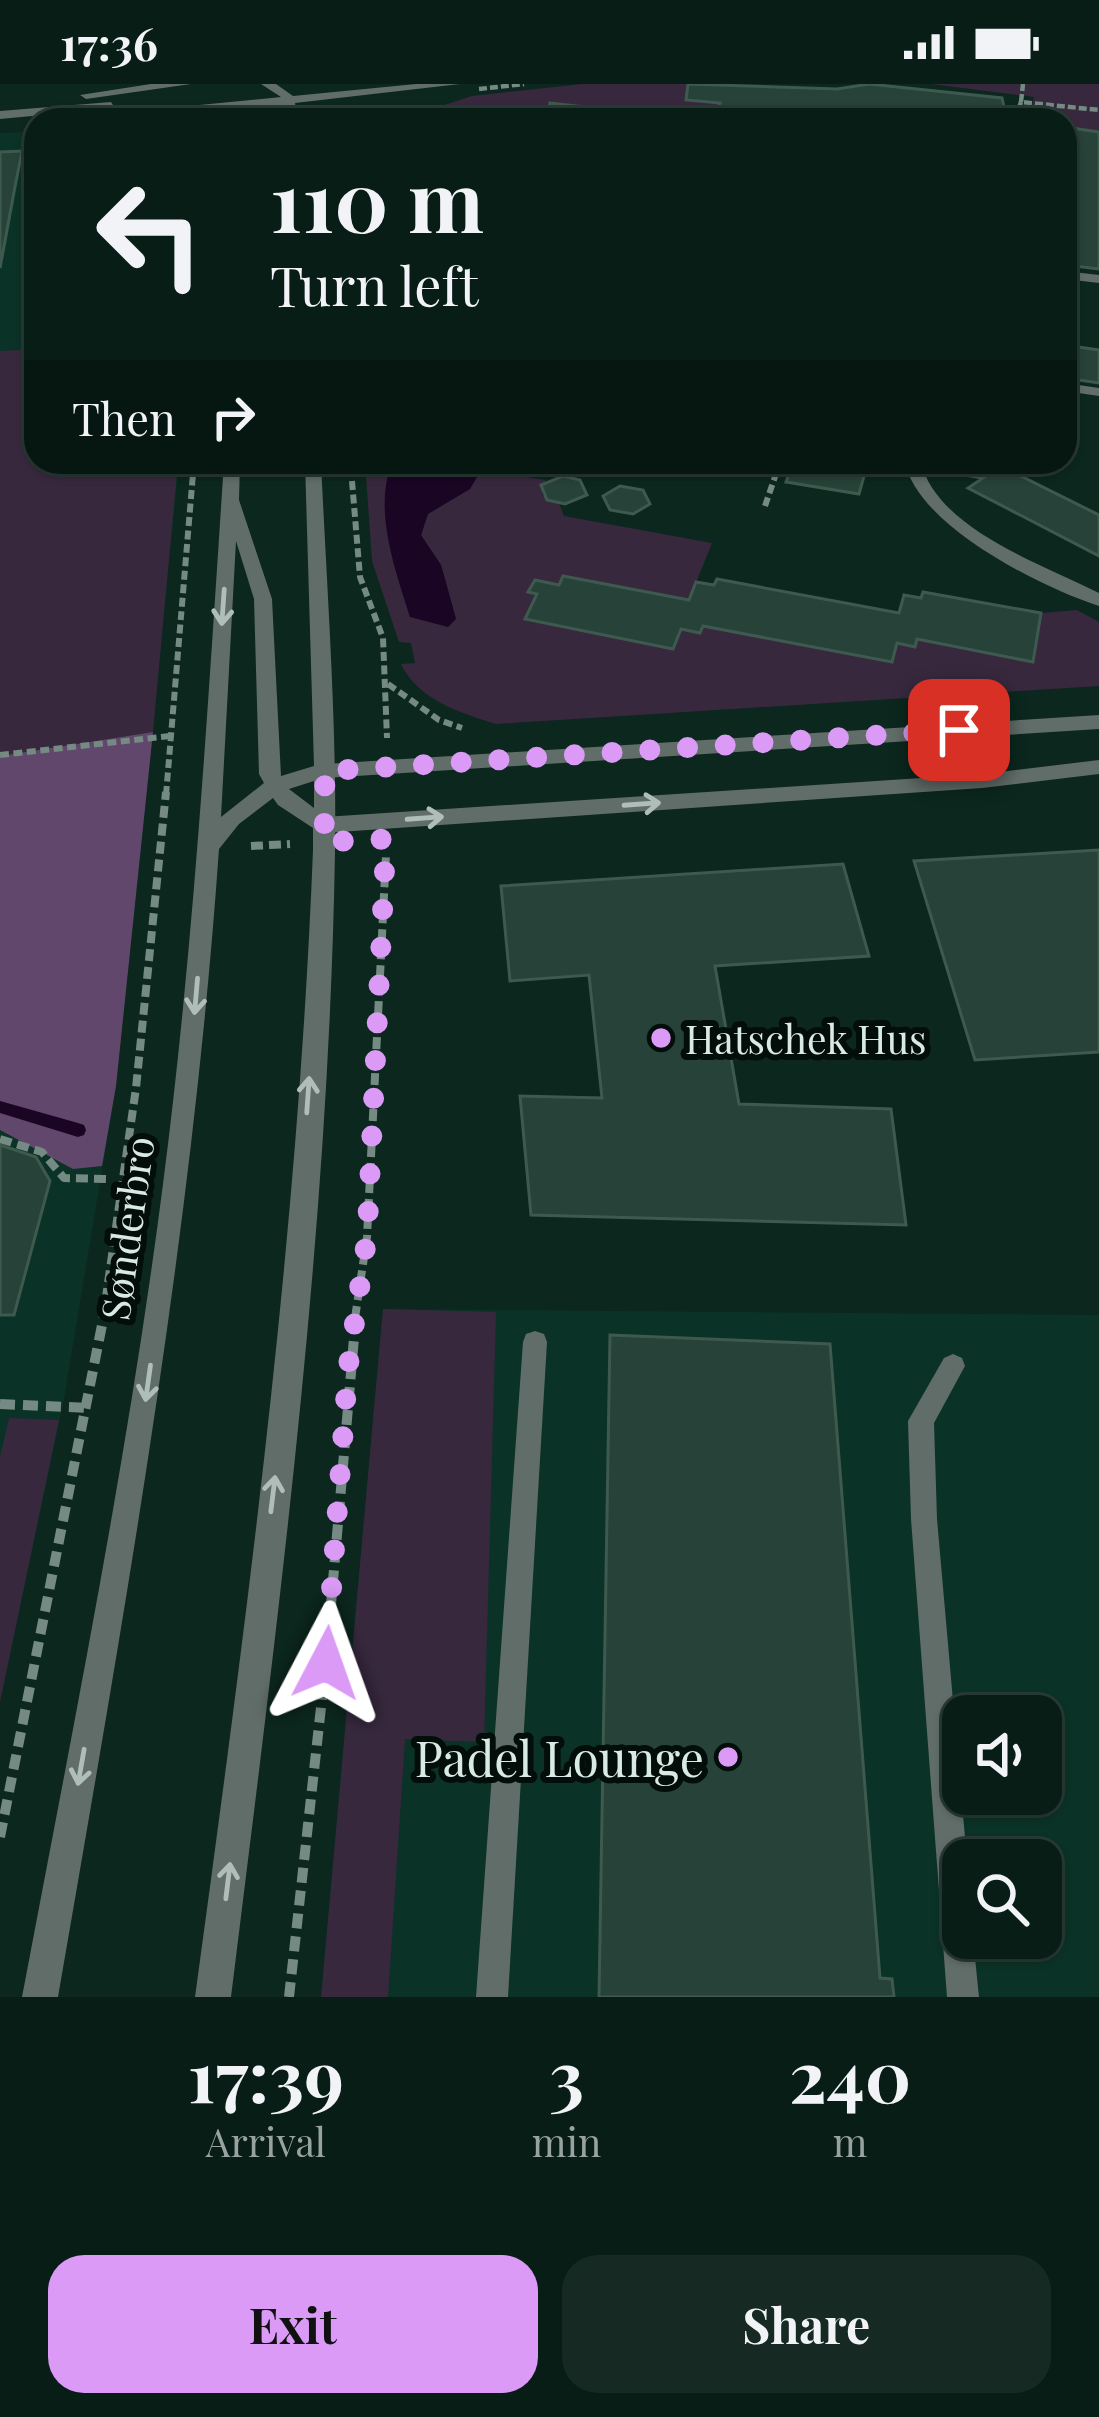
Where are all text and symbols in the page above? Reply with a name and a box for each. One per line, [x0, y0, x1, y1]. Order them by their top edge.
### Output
text: 17:36 [60, 12, 158, 72]
text: 110 m [270, 142, 484, 254]
icon: left [72, 156, 228, 312]
text: Turn left [270, 249, 479, 321]
icon: right [200, 384, 266, 450]
text: Then [72, 387, 176, 447]
one-way arrow [211, 587, 234, 626]
pin [908, 679, 1010, 781]
icon: arrive [926, 697, 992, 763]
one-way arrow [622, 792, 661, 815]
one-way arrow [405, 807, 444, 830]
one-way arrow [184, 976, 207, 1015]
place label: Hatschek Hus [685, 1012, 927, 1064]
marker: Hatschek Hus [648, 1025, 674, 1051]
one-way arrow [297, 1076, 320, 1115]
street label: Sønderbro [87, 1133, 165, 1323]
one-way arrow [136, 1363, 158, 1402]
one-way arrow [263, 1475, 285, 1514]
position arrow [263, 1600, 389, 1726]
map controls [942, 1695, 1062, 1959]
button: sound [942, 1695, 1062, 1815]
place label: Padel Lounge [415, 1725, 704, 1789]
marker: Padel Lounge [715, 1744, 741, 1770]
one-way arrow [68, 1747, 91, 1786]
button: search [942, 1839, 1062, 1959]
one-way arrow [217, 1862, 240, 1901]
text: 17:39 [188, 2025, 344, 2121]
text: 3 [549, 2025, 584, 2121]
text: 240 [789, 2025, 911, 2121]
text: Arrival [206, 2115, 326, 2167]
text: min [532, 2115, 601, 2167]
text: m [833, 2115, 867, 2167]
button: Exit [48, 2255, 538, 2393]
button: Share [562, 2255, 1051, 2393]

